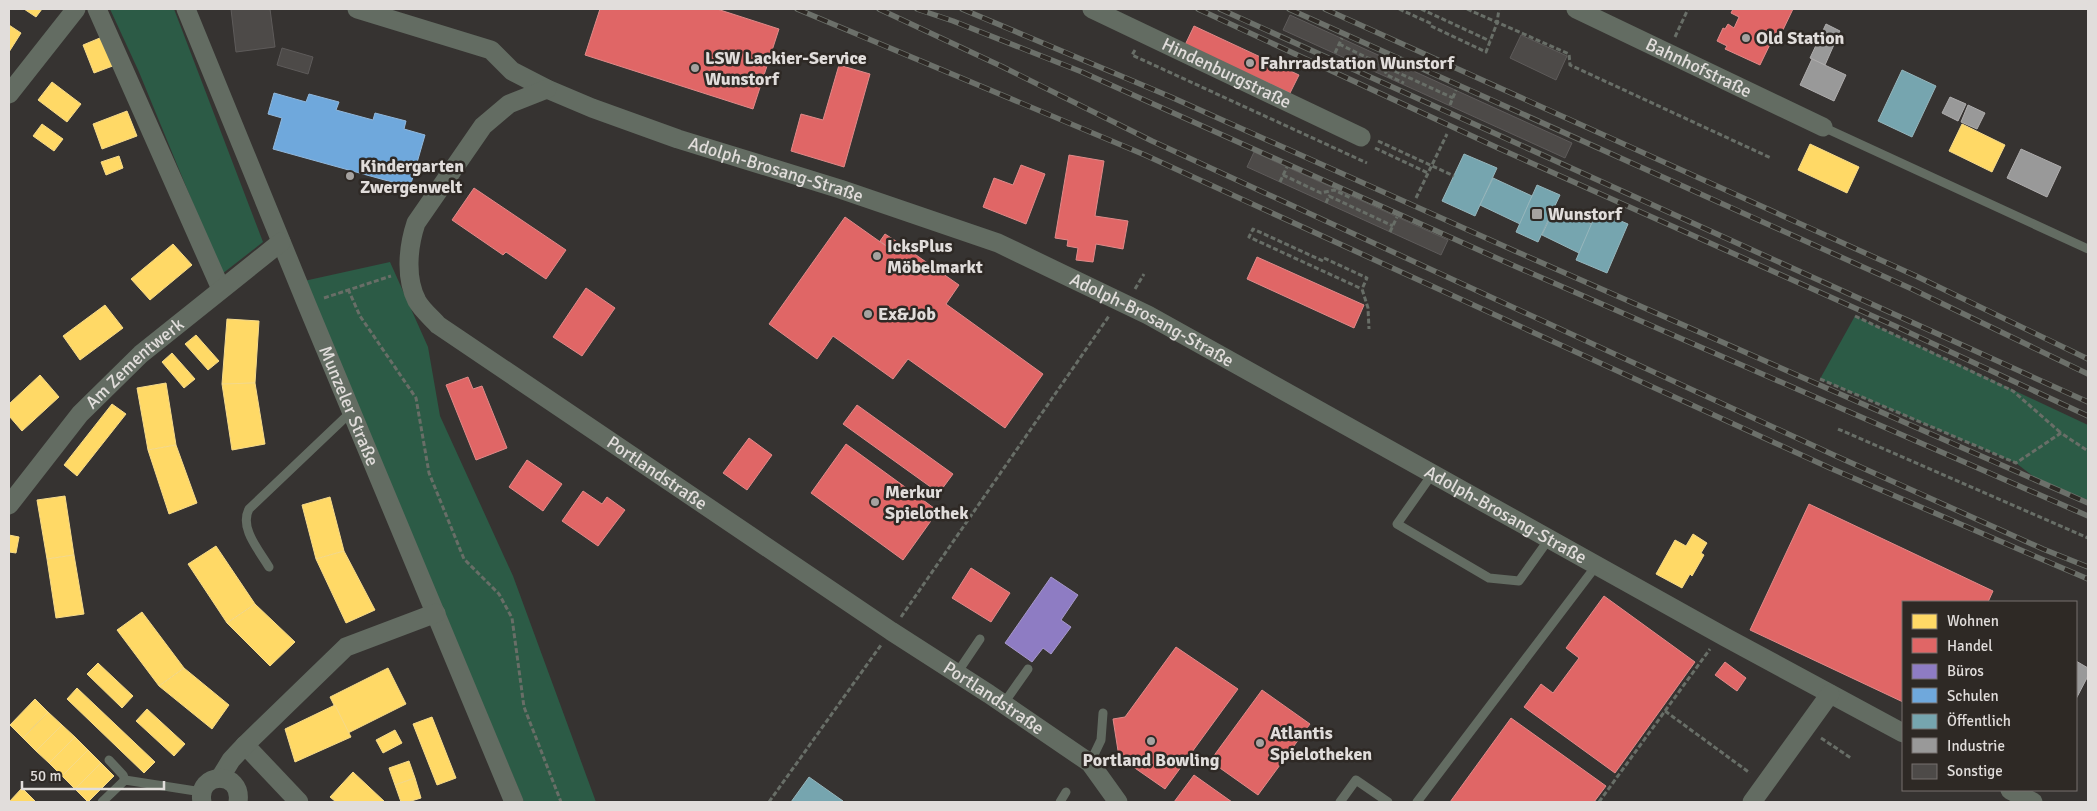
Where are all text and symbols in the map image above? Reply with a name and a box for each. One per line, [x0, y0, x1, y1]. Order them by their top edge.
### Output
place label: Old Station [1756, 27, 1845, 49]
marker: Old Station [1740, 32, 1752, 44]
street label: Hindenburgstraße [1158, 33, 1295, 113]
street label: Bahnhofstraße [1642, 33, 1755, 102]
place label: LSW Lackier-Service Wunstorf [705, 47, 867, 90]
place label: Fahrradstation Wunstorf [1260, 52, 1455, 74]
marker: Fahrradstation Wunstorf [1244, 57, 1256, 69]
marker: LSW Lackier-Service Wunstorf [689, 62, 701, 74]
street label: Adolph-Brosang-Straße [686, 132, 866, 207]
place label: Kindergarten Zwergenwelt [360, 155, 464, 198]
marker: Kindergarten Zwergenwelt [344, 170, 356, 182]
place label: Wunstorf [1548, 203, 1623, 225]
marker: Wunstorf [1530, 207, 1544, 221]
place label: IcksPlus Möbelmarkt [887, 235, 983, 278]
marker: IcksPlus Möbelmarkt [871, 250, 883, 262]
street label: Adolph-Brosang-Straße [1066, 268, 1238, 372]
place label: Ex&Job [878, 303, 936, 325]
marker: Ex&Job [862, 308, 874, 320]
street label: Am Zementwerk [81, 313, 188, 413]
street label: Munzeler Straße [314, 343, 384, 469]
street label: Portlandstraße [603, 431, 711, 515]
street label: Adolph-Brosang-Straße [1421, 461, 1591, 569]
place label: Merkur Spielothek [885, 481, 969, 524]
marker: Merkur Spielothek [869, 496, 881, 508]
legend [1902, 601, 2077, 791]
text: Wohnen [1947, 612, 1999, 630]
text: Handel [1947, 637, 1993, 655]
street label: Portlandstraße [939, 657, 1048, 739]
text: Büros [1947, 662, 1984, 680]
text: Schulen [1947, 687, 1999, 705]
text: Öffentlich [1947, 712, 2011, 730]
place label: Atlantis Spielotheken [1270, 722, 1372, 765]
marker: Portland Bowling [1145, 735, 1157, 747]
marker: Atlantis Spielotheken [1254, 737, 1266, 749]
text: Industrie [1947, 737, 2005, 755]
place label: Portland Bowling [1083, 749, 1220, 771]
scale bar [22, 758, 165, 790]
text: Sonstige [1947, 762, 2003, 780]
text: 50 m [30, 767, 61, 785]

